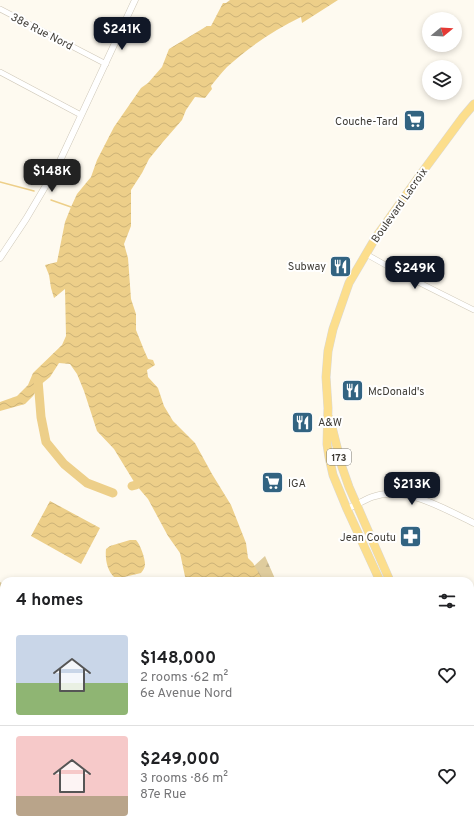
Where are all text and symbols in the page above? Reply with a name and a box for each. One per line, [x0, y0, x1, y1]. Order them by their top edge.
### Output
street label: 38e Rue Nord [8, 10, 75, 54]
north arrow [422, 12, 462, 52]
map controls [422, 12, 462, 100]
pin: $241K [94, 17, 150, 51]
text: $241K [103, 22, 141, 38]
button: layers [422, 60, 462, 100]
supermarket icon: Couche-Tard [401, 108, 427, 134]
place label: Couche-Tard [335, 115, 398, 129]
pin: $148K [24, 159, 80, 193]
text: $148K [33, 164, 71, 180]
street label: Boulevard Lacroix [369, 165, 431, 246]
restaurant icon: Subway [328, 253, 354, 279]
pin: $249K [387, 256, 443, 290]
place label: Subway [288, 260, 326, 274]
text: $249K [394, 261, 436, 277]
restaurant icon: McDonald's [340, 378, 366, 404]
place label: McDonald's [368, 385, 424, 399]
restaurant icon: A&W [290, 409, 316, 435]
place label: A&W [318, 416, 342, 430]
road number: 173 [327, 449, 351, 465]
supermarket icon: IGA [259, 470, 285, 496]
pin: $213K [384, 472, 440, 506]
place label: IGA [288, 477, 306, 491]
text: $213K [393, 477, 431, 493]
pharmacy icon: Jean Coutu [398, 524, 424, 550]
place label: Jean Coutu [340, 531, 396, 545]
text: 4 homes [16, 590, 83, 612]
icon: filters [436, 590, 458, 612]
text: $148,000 [140, 648, 216, 670]
icon: home [48, 651, 96, 699]
icon: heart [436, 664, 458, 686]
text: 2 rooms · 62 m² [140, 670, 228, 686]
text: 6e Avenue Nord [140, 686, 232, 702]
text: $249,000 [140, 749, 220, 771]
icon: home [48, 752, 96, 800]
icon: heart [436, 765, 458, 787]
text: 3 rooms · 86 m² [140, 771, 228, 787]
text: 87e Rue [140, 787, 186, 803]

